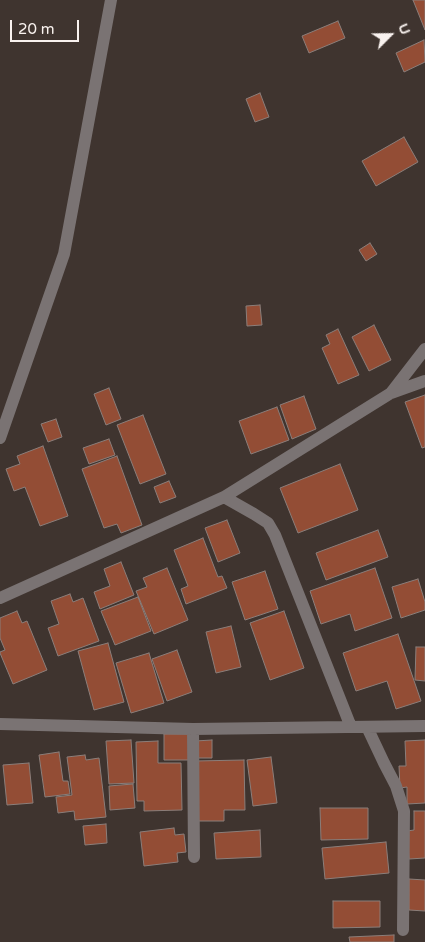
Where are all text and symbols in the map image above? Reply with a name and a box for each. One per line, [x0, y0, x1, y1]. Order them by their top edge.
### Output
scale bar [12, 10, 81, 42]
north arrow [365, 10, 415, 60]
text: 20 m [18, 20, 55, 38]
text: U [394, 21, 414, 37]

